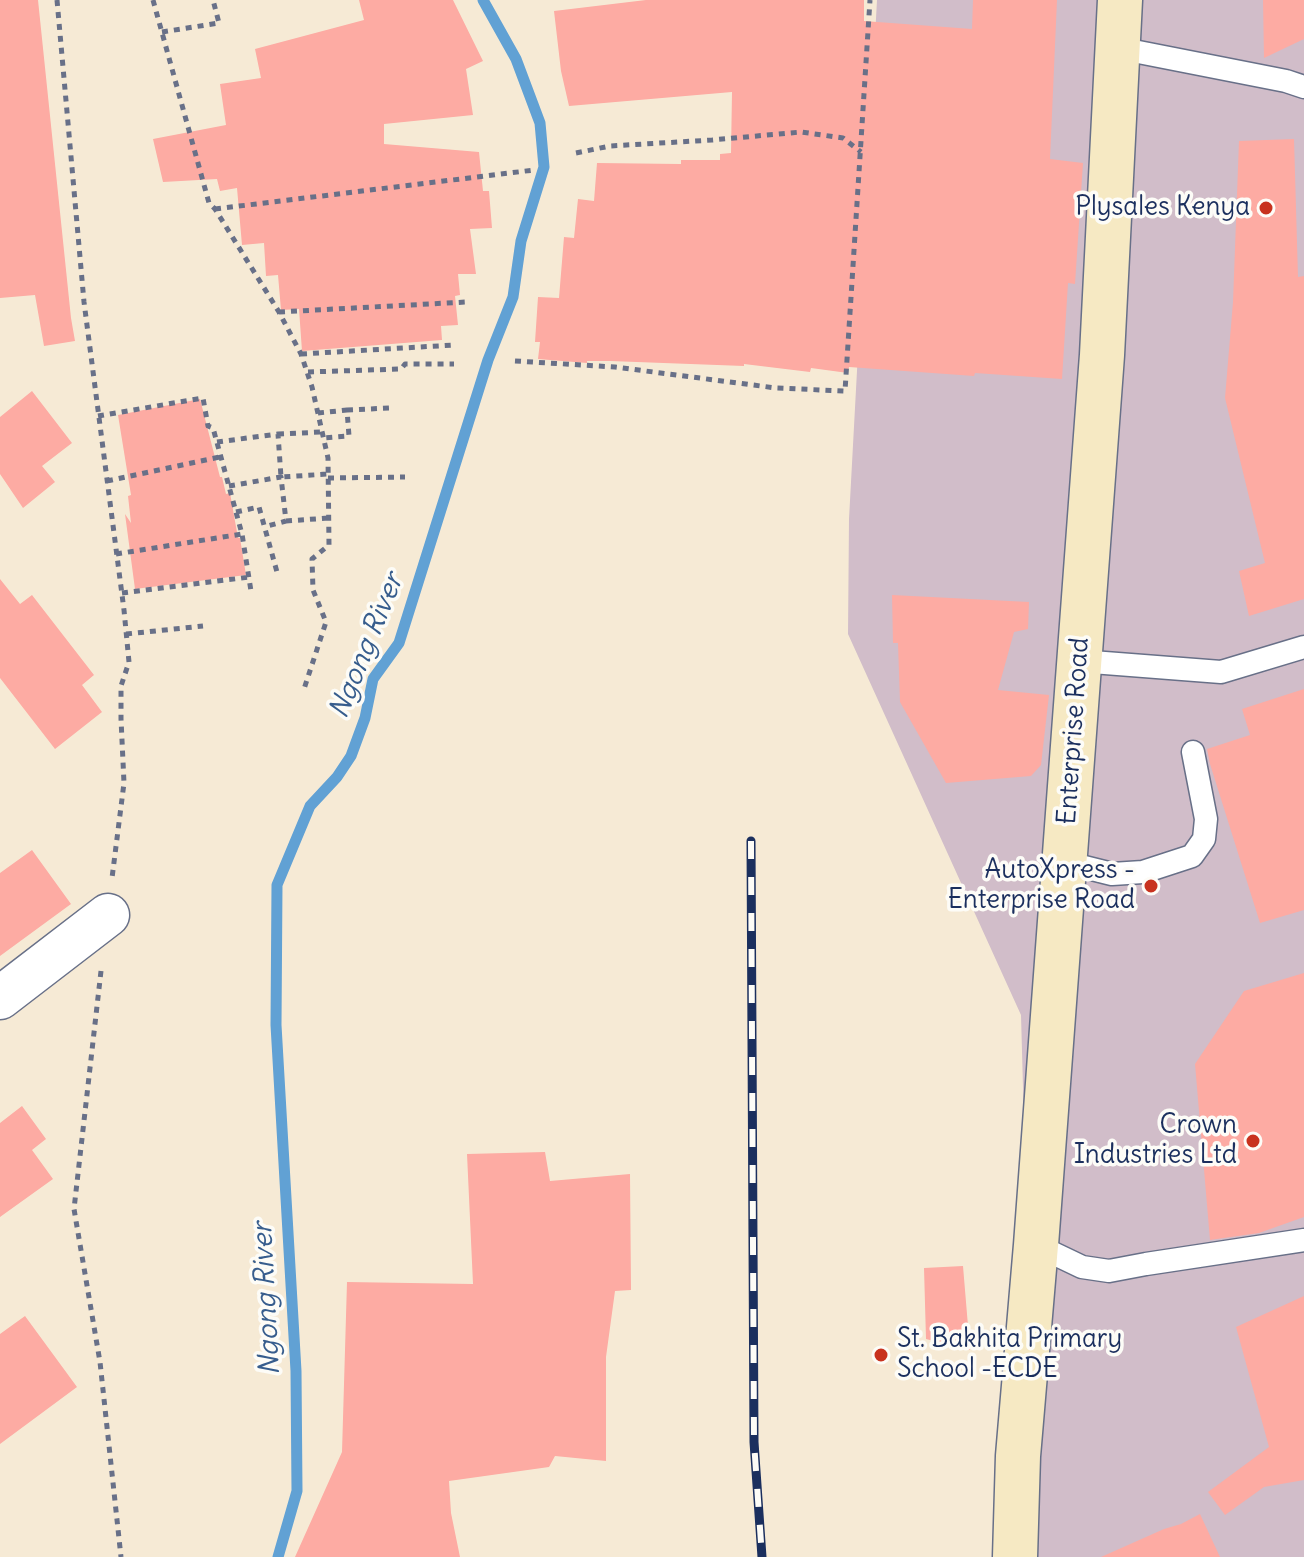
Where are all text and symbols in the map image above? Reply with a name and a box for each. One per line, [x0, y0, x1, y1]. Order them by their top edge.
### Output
place label: Plysales Kenya [1075, 192, 1250, 224]
marker: Plysales Kenya [1257, 199, 1275, 217]
water label: Ngong River [323, 569, 411, 723]
street label: Enterprise Road [1052, 636, 1096, 826]
place label: AutoXpress - Enterprise Road [948, 855, 1135, 916]
marker: AutoXpress - Enterprise Road [1142, 877, 1160, 895]
place label: Crown Industries Ltd [1074, 1110, 1237, 1172]
marker: Crown Industries Ltd [1244, 1132, 1262, 1150]
water label: Ngong River [246, 1222, 288, 1376]
place label: St. Bakhita Primary School -ECDE [897, 1324, 1122, 1386]
marker: St. Bakhita Primary School -ECDE [872, 1346, 890, 1364]

